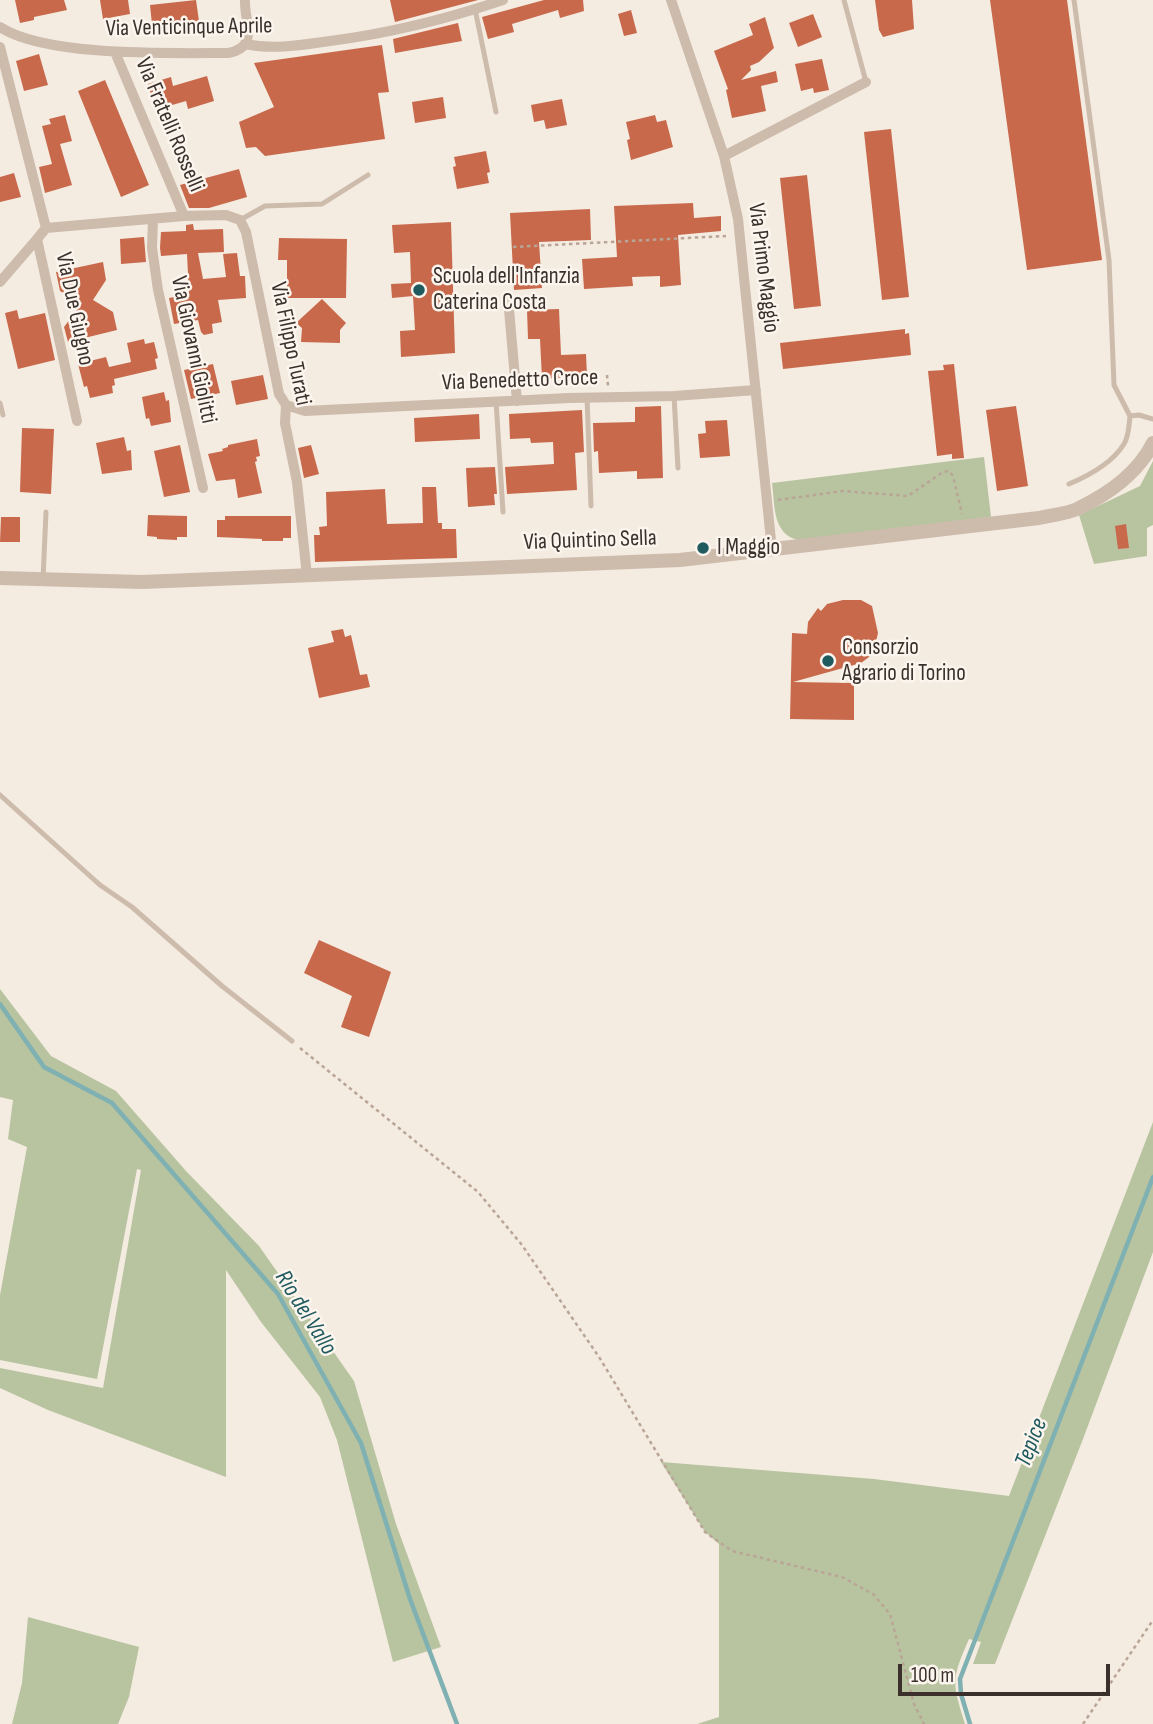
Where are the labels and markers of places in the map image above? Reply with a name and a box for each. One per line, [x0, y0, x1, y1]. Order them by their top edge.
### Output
place label: Scuola dell'Infanzia Caterina Costa [433, 263, 580, 317]
marker: Scuola dell'Infanzia Caterina Costa [411, 282, 427, 298]
place label: I Maggio [717, 534, 780, 562]
marker: I Maggio [695, 540, 711, 556]
place label: Consorzio Agrario di Torino [842, 634, 966, 688]
marker: Consorzio Agrario di Torino [820, 653, 836, 669]

